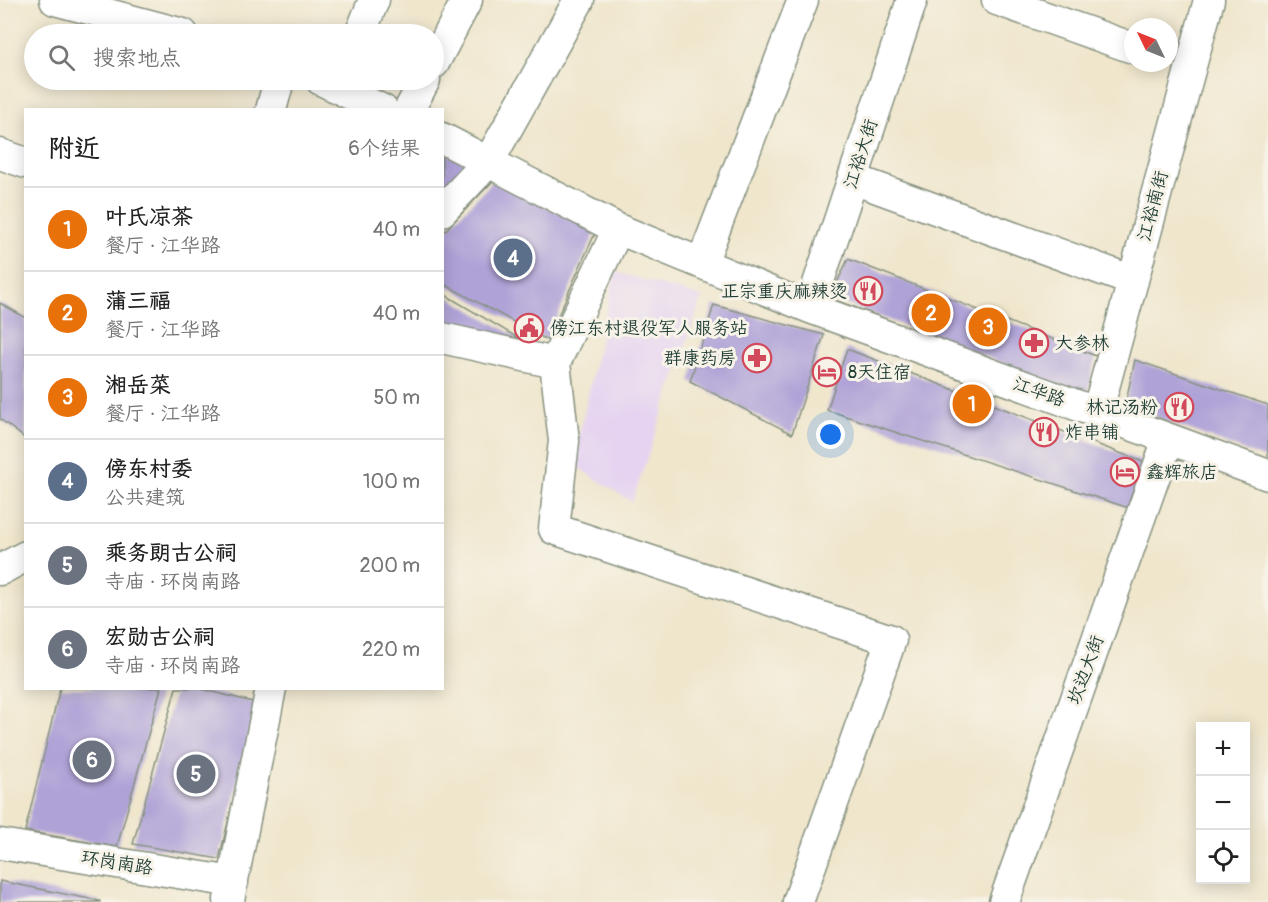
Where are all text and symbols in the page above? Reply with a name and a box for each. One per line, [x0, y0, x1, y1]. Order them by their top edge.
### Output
north arrow [1124, 18, 1178, 72]
search box [24, 24, 444, 90]
icon: search [45, 41, 78, 74]
text: 搜索地点 [93, 44, 181, 72]
street label: 江裕大街 [839, 116, 883, 192]
text: 附近 [48, 133, 100, 165]
text: 6个结果 [348, 136, 420, 161]
street label: 江裕南街 [1133, 168, 1173, 244]
text: 叶氏凉茶 [105, 203, 193, 231]
text: 1 [64, 217, 71, 242]
text: 40 m [373, 217, 420, 242]
text: 餐厅 · 江华路 [105, 233, 220, 258]
pin: 4 [494, 236, 532, 280]
restaurant icon: 正宗重庆麻辣烫 [852, 275, 884, 307]
place label: 正宗重庆麻辣烫 [721, 280, 847, 303]
text: 蒲三福 [105, 287, 171, 315]
pin: 2 [912, 290, 950, 336]
text: 2 [62, 301, 73, 326]
text: 40 m [373, 301, 420, 326]
pin: 3 [968, 304, 1008, 350]
public building icon: 傍江东村退役军人服务站 [513, 312, 545, 344]
text: 餐厅 · 江华路 [105, 317, 220, 342]
place label: 傍江东村退役军人服务站 [550, 317, 748, 340]
pharmacy icon: 大参林 [1018, 327, 1050, 359]
place label: 大参林 [1055, 332, 1109, 355]
pharmacy icon: 群康药房 [741, 342, 773, 374]
place label: 群康药房 [664, 347, 736, 370]
hotel icon: 8天住宿 [811, 356, 843, 388]
place label: 8天住宿 [848, 361, 911, 384]
text: 湘岳菜 [105, 371, 171, 399]
street label: 江华路 [1010, 372, 1068, 412]
pin: 1 [952, 382, 992, 426]
text: 3 [62, 385, 73, 410]
text: 50 m [373, 385, 420, 410]
restaurant icon: 林记汤粉 [1163, 391, 1195, 423]
place label: 林记汤粉 [1086, 396, 1158, 419]
text: 餐厅 · 江华路 [105, 401, 220, 426]
restaurant icon: 炸串铺 [1028, 416, 1060, 448]
your location [816, 420, 845, 449]
place label: 炸串铺 [1065, 421, 1119, 444]
text: 傍东村委 [105, 455, 193, 483]
hotel icon: 鑫辉旅店 [1109, 456, 1141, 488]
place label: 鑫辉旅店 [1146, 461, 1218, 484]
text: 4 [62, 469, 73, 494]
text: 100 m [363, 469, 420, 494]
text: 公共建筑 [105, 485, 185, 510]
text: 乘务朗古公祠 [105, 539, 237, 567]
text: 5 [62, 553, 73, 578]
text: 200 m [359, 553, 420, 578]
text: 寺庙 · 环岗南路 [105, 569, 240, 594]
text: 宏勋古公祠 [105, 623, 215, 651]
street label: 坎边大街 [1063, 632, 1109, 708]
text: 6 [62, 637, 73, 662]
text: 220 m [362, 637, 420, 662]
text: 寺庙 · 环岗南路 [105, 653, 240, 678]
map controls [1196, 722, 1250, 884]
button: + [1196, 722, 1250, 776]
pin: 6 [72, 738, 112, 783]
pin: 5 [176, 752, 216, 796]
button: − [1196, 776, 1250, 830]
button: locate [1196, 830, 1250, 884]
street label: 环岗南路 [80, 846, 154, 880]

